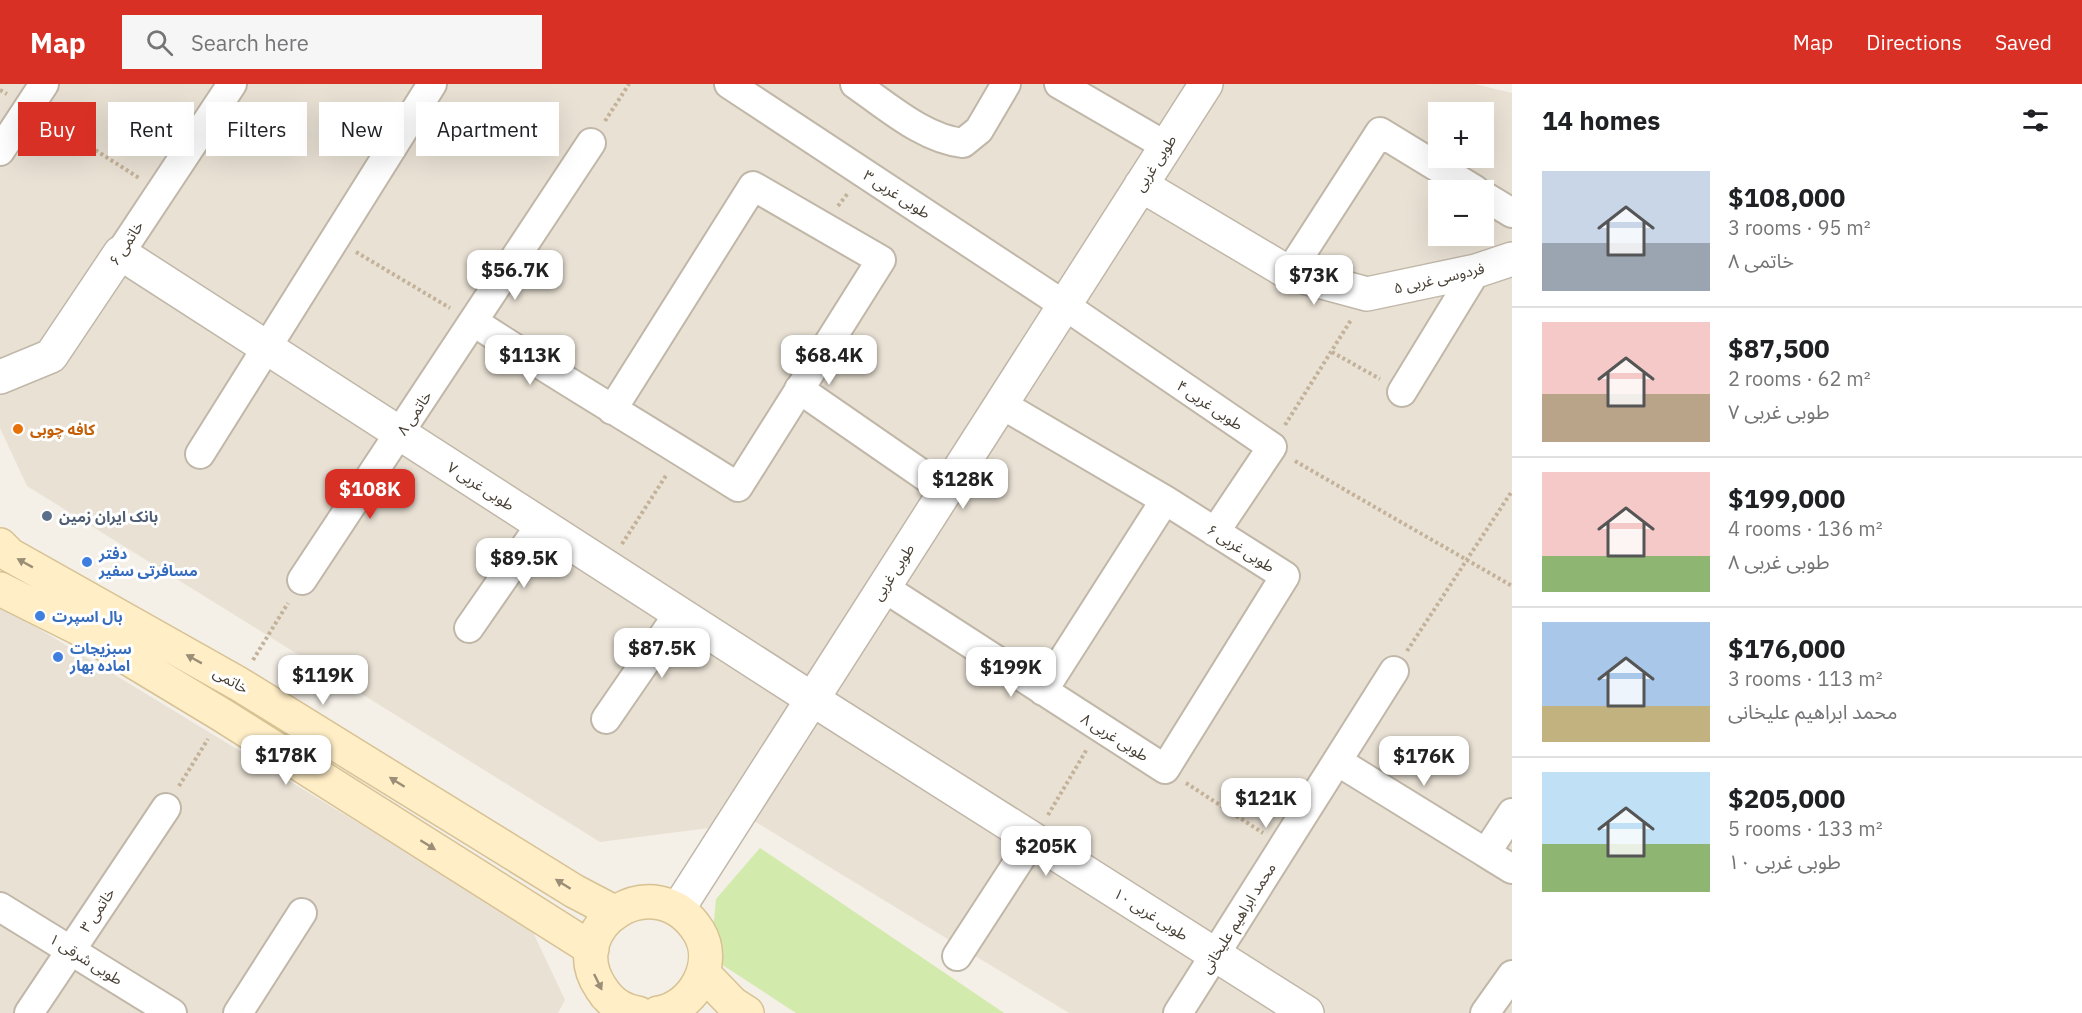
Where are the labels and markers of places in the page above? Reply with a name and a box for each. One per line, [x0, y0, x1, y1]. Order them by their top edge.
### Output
pin: $56.7K [466, 250, 564, 301]
pin: $73K [1278, 255, 1350, 306]
pin: $113K [488, 335, 572, 386]
pin: $68.4K [780, 335, 878, 386]
place label: کافه چوبی [30, 420, 95, 439]
marker: کافه چوبی [11, 422, 25, 436]
pin: $128K [921, 459, 1005, 510]
pin: $108K [328, 469, 412, 520]
place label: بانک ایران زمین [59, 507, 158, 526]
marker: بانک ایران زمین [40, 509, 54, 523]
pin: $89.5K [475, 538, 573, 589]
place label: دفتر مسافرتی سفیر [98, 544, 198, 580]
marker: دفتر مسافرتی سفیر [80, 555, 94, 569]
place label: بال اسپرت [52, 607, 123, 626]
marker: بال اسپرت [33, 609, 47, 623]
pin: $87.5K [613, 628, 711, 679]
place label: سبزیجات اماده بهار [69, 639, 132, 675]
pin: $199K [969, 647, 1053, 698]
marker: سبزیجات اماده بهار [51, 650, 65, 664]
pin: $119K [281, 655, 365, 706]
pin: $178K [244, 735, 328, 786]
pin: $176K [1382, 736, 1466, 787]
pin: $121K [1224, 778, 1308, 829]
pin: $205K [1004, 826, 1088, 877]

